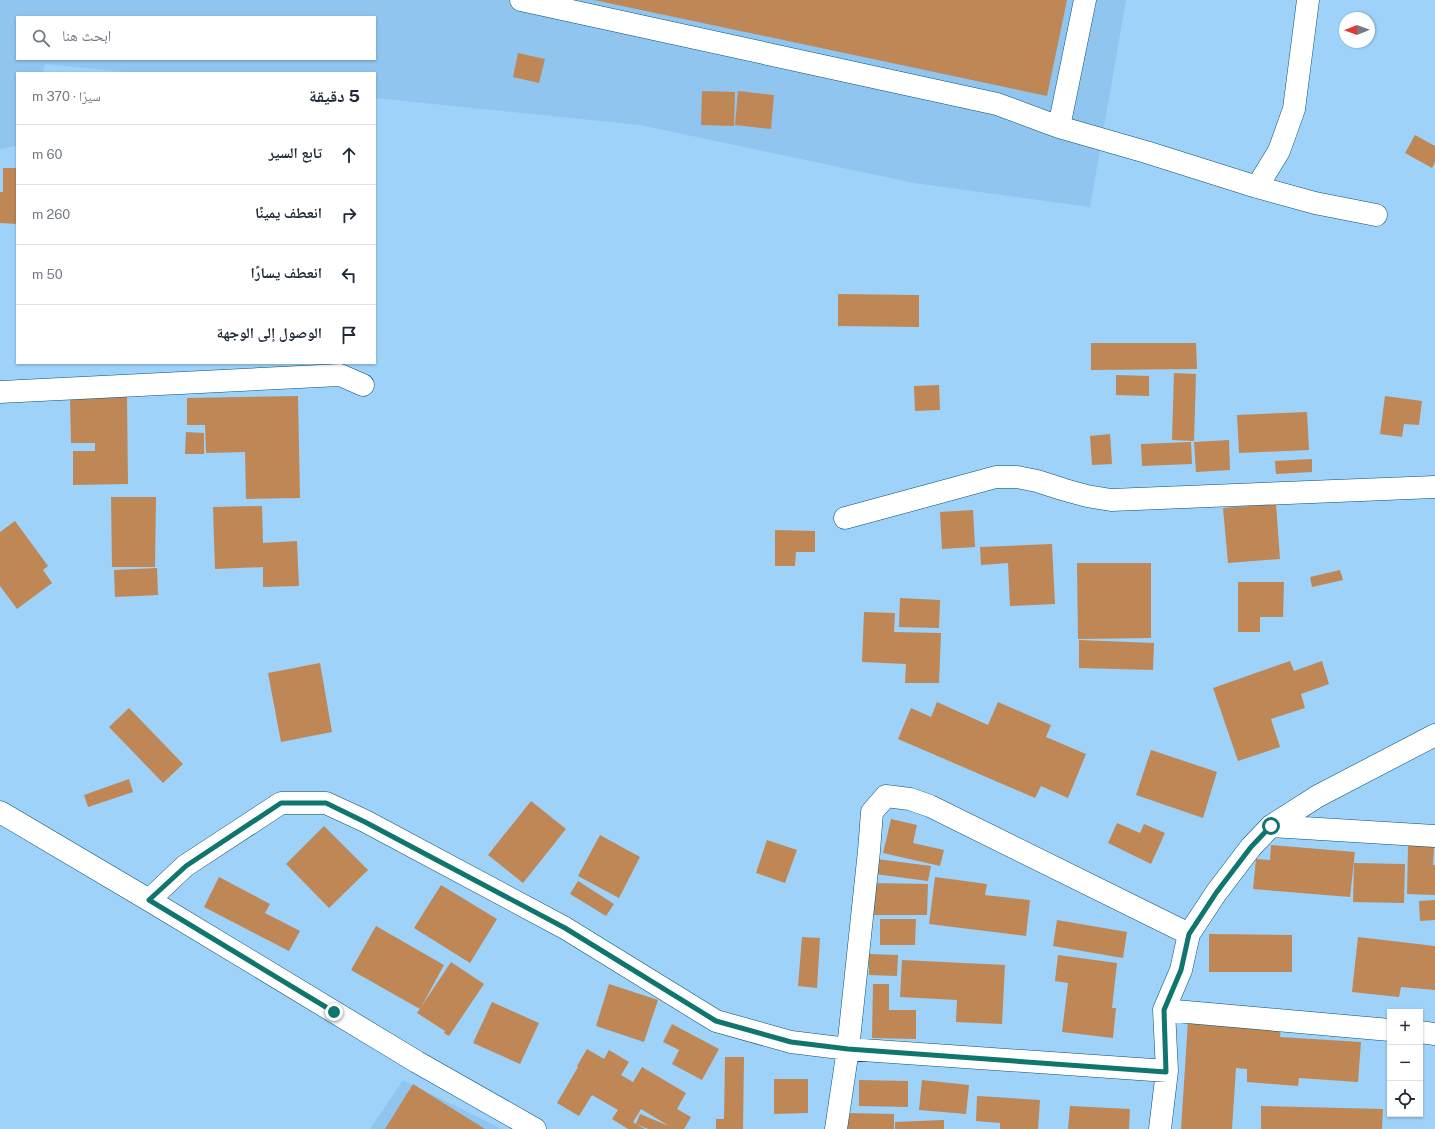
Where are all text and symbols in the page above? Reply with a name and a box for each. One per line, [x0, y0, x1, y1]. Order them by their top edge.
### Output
north arrow [1339, 12, 1375, 48]
search box [16, 16, 376, 60]
icon: search [30, 27, 52, 49]
text: ابحث هنا [62, 27, 111, 44]
text: 5 دقيقة [309, 86, 360, 106]
text: سيرًا · 370 m [32, 89, 101, 104]
text: تابع السير [269, 144, 322, 161]
icon: ahead [338, 144, 360, 166]
text: 60 m [32, 147, 62, 162]
text: انعطف يمينًا [255, 204, 322, 221]
icon: right [338, 204, 360, 226]
text: 260 m [32, 207, 70, 222]
text: انعطف يسارًا [251, 264, 322, 281]
icon: left [338, 264, 360, 286]
text: 50 m [32, 267, 63, 282]
text: الوصول إلى الوجهة [217, 324, 322, 341]
icon: arrive [338, 324, 360, 346]
route start [1262, 817, 1280, 835]
route end [325, 1003, 343, 1021]
map controls [1387, 1009, 1423, 1117]
button: + [1387, 1009, 1423, 1045]
button: − [1387, 1045, 1423, 1081]
button: locate [1387, 1081, 1423, 1117]

